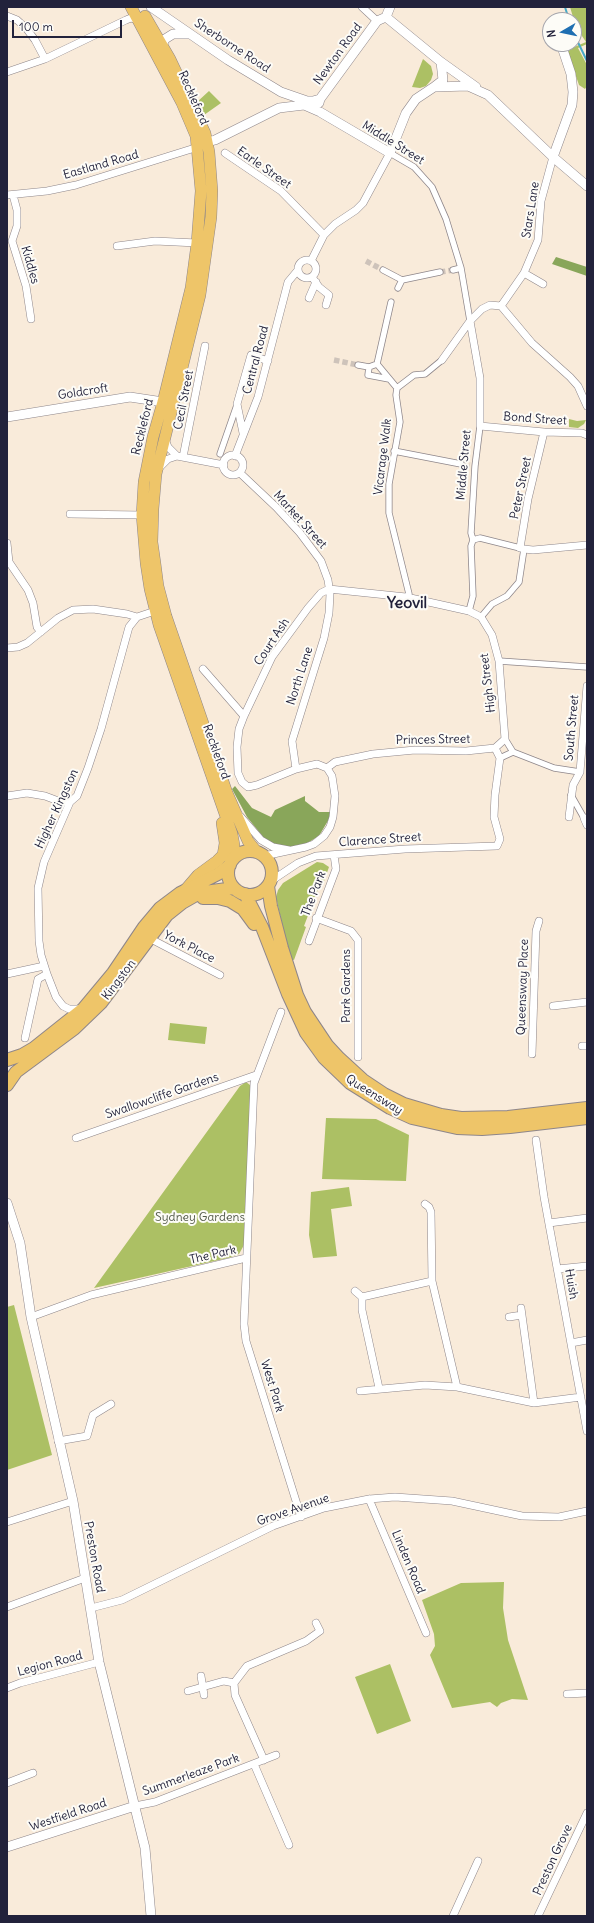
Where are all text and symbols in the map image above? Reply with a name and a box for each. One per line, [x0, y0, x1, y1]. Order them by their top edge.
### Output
scale bar [14, 12, 124, 38]
north arrow [542, 12, 582, 52]
street label: Sherborne Road [191, 16, 273, 76]
text: 100 m [19, 19, 53, 34]
street label: Newton Road [311, 20, 365, 88]
text: N [544, 29, 559, 39]
street label: Reckleford [175, 69, 211, 127]
street label: Middle Street [359, 118, 427, 168]
street label: Earle Street [234, 144, 294, 192]
street label: Eastland Road [62, 147, 140, 183]
street label: Stars Lane [519, 181, 543, 239]
street label: Kiddles [18, 244, 42, 286]
street label: Central Road [240, 324, 272, 396]
street label: Cecil Street [171, 369, 197, 431]
street label: Goldcroft [57, 381, 109, 403]
street label: Reckleford [129, 397, 157, 457]
street label: Bond Street [503, 410, 567, 428]
street label: Vicarage Walk [371, 418, 395, 496]
street label: Middle Street [454, 429, 474, 501]
street label: Peter Street [507, 456, 535, 520]
street label: Market Street [270, 488, 330, 552]
district label: Yeovil [387, 593, 427, 613]
street label: Court Ash [251, 616, 293, 668]
street label: North Lane [284, 645, 316, 707]
street label: High Street [477, 652, 499, 714]
street label: South Street [562, 694, 582, 762]
street label: Reckleford [199, 722, 233, 782]
street label: Princes Street [396, 732, 470, 748]
street label: Higher Kingston [32, 767, 82, 851]
street label: Clarence Street [338, 830, 422, 850]
street label: The Park [299, 869, 329, 919]
street label: York Place [161, 928, 217, 966]
street label: Queensway Place [514, 939, 532, 1035]
street label: Park Gardens [340, 949, 354, 1023]
street label: Kingston [99, 957, 139, 1003]
street label: Swallowcliffe Gardens [103, 1070, 221, 1122]
street label: Queensway [343, 1072, 405, 1118]
park label: Sydney Gardens [155, 1211, 245, 1225]
street label: The Park [188, 1243, 238, 1267]
street label: Huish [561, 1268, 581, 1300]
street label: West Park [257, 1358, 287, 1414]
street label: Grove Avenue [255, 1491, 331, 1529]
street label: Preston Road [81, 1520, 107, 1594]
street label: Linden Road [388, 1528, 428, 1596]
street label: Legion Road [16, 1648, 84, 1680]
street label: Summerleaze Park [141, 1751, 241, 1799]
street label: Westfield Road [28, 1796, 108, 1834]
street label: Preston Grove [530, 1822, 576, 1898]

